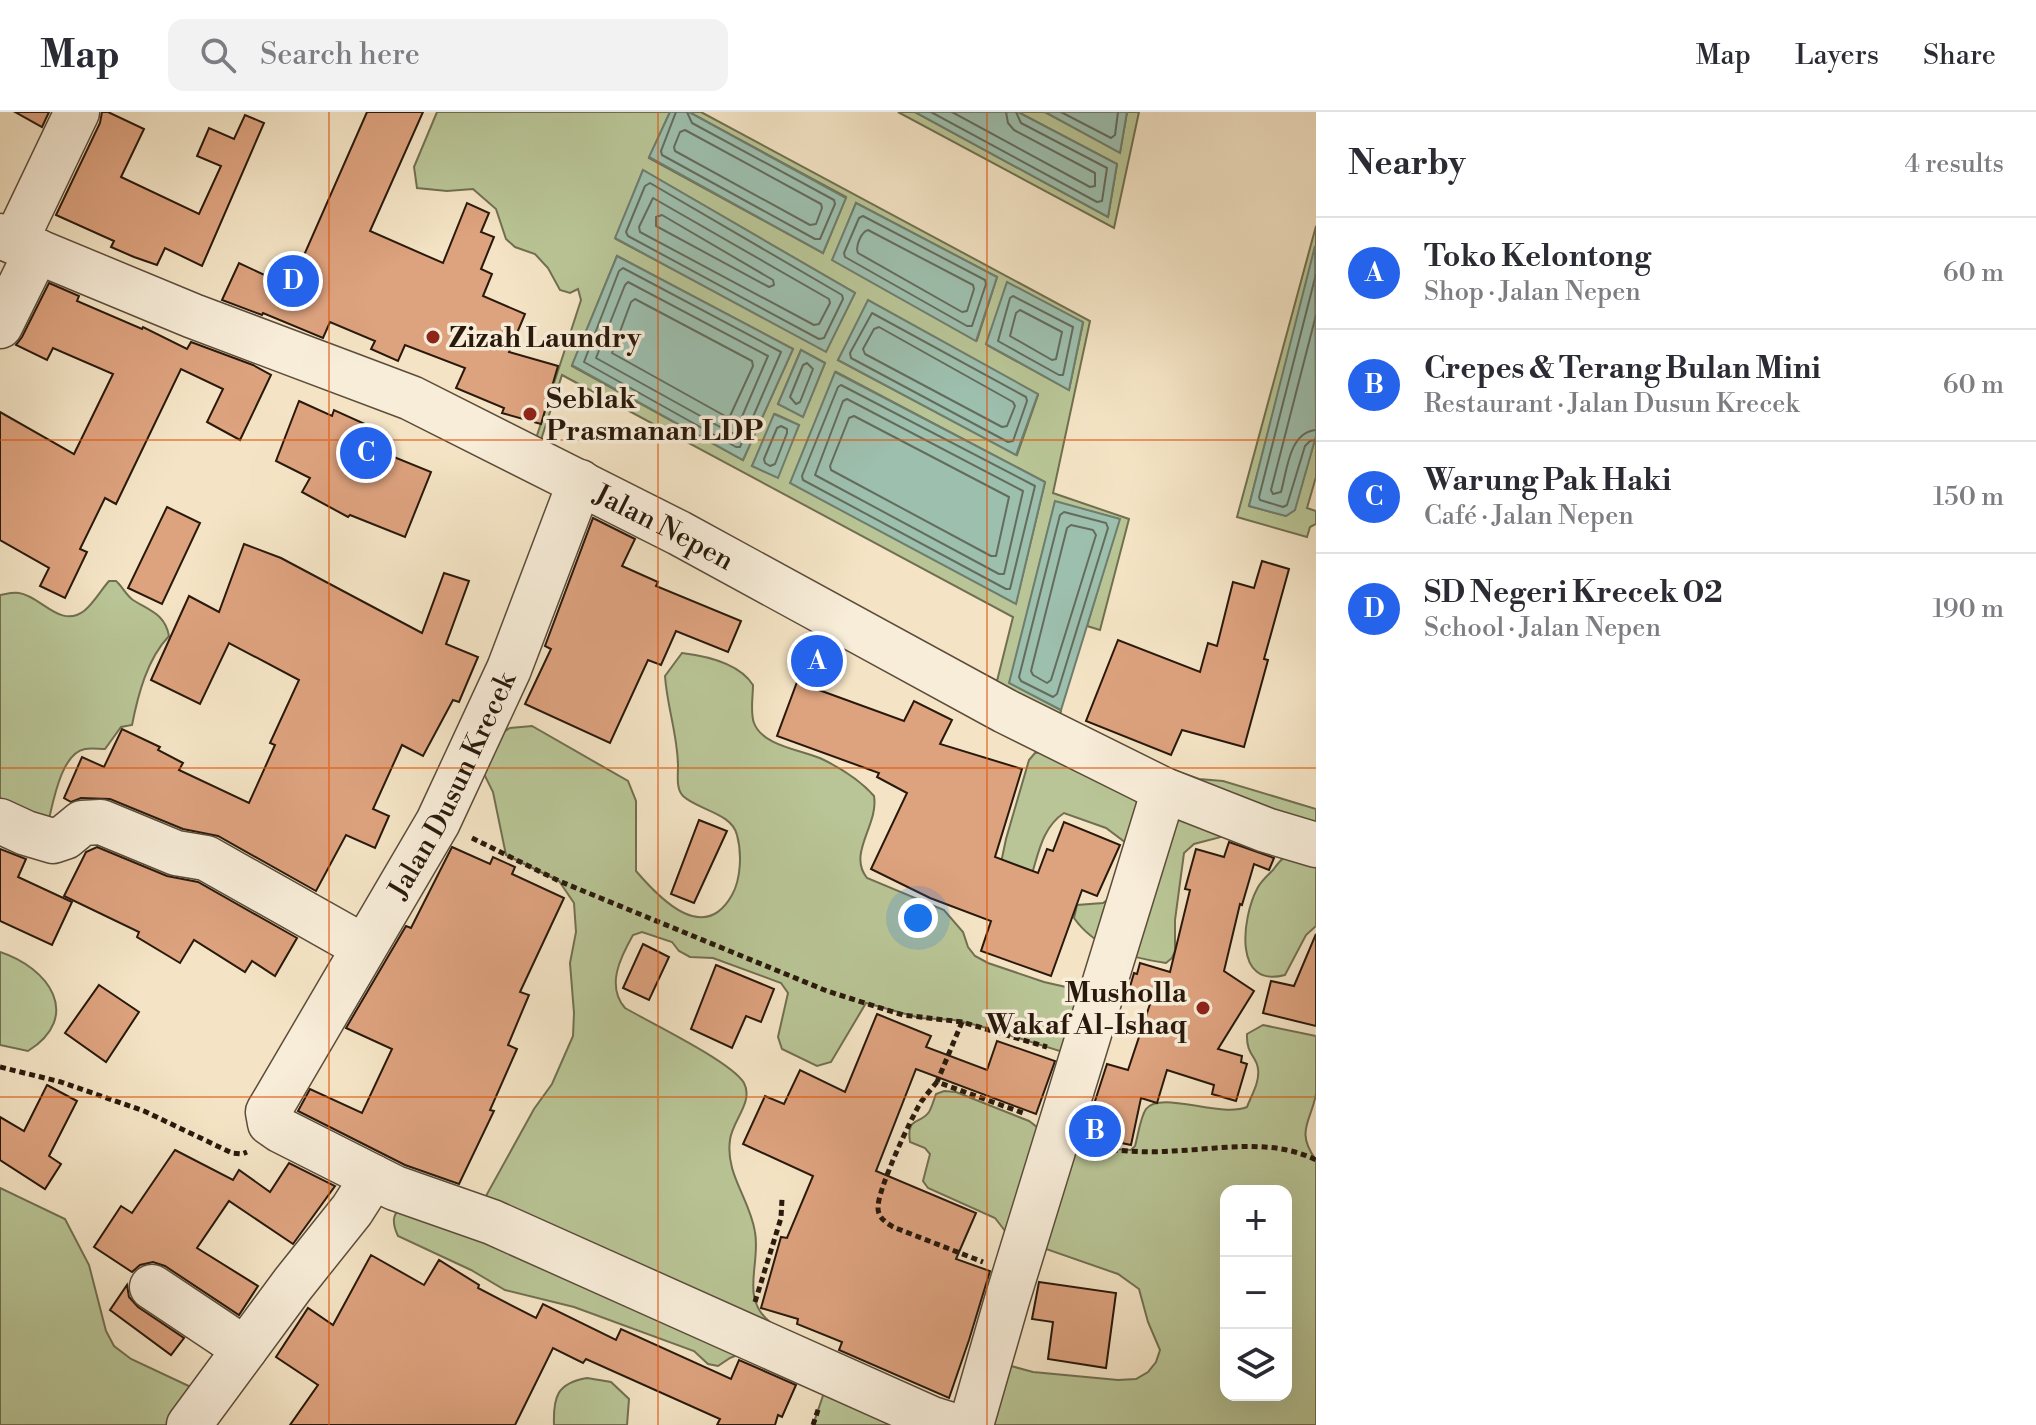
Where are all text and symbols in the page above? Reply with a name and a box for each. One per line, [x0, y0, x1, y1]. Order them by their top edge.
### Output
search box [168, 19, 728, 91]
text: Map [40, 32, 120, 79]
icon: search [196, 33, 240, 77]
text: Search here [260, 36, 420, 74]
text: Map [1696, 38, 1751, 73]
text: Layers [1795, 38, 1879, 73]
text: Share [1923, 38, 1996, 73]
text: Nearby [1348, 143, 1466, 185]
text: 4 results [1905, 148, 2004, 180]
text: Toko Kelontong [1424, 238, 1651, 276]
pin: D [267, 251, 319, 311]
text: A [1365, 257, 1383, 289]
text: 60 m [1943, 257, 2004, 289]
text: Shop · Jalan Nepen [1424, 276, 1641, 308]
place label: Zizah Laundry [449, 321, 642, 356]
marker: Zizah Laundry [424, 328, 442, 346]
text: Crepes & Terang Bulan Mini [1424, 350, 1821, 388]
text: B [1364, 369, 1384, 401]
text: 60 m [1943, 369, 2004, 401]
place label: Seblak Prasmanan LDP [546, 382, 763, 449]
text: Restaurant · Jalan Dusun Krecek [1424, 388, 1799, 420]
marker: Seblak Prasmanan LDP [521, 405, 539, 423]
pin: C [340, 423, 392, 483]
text: Warung Pak Haki [1424, 462, 1671, 500]
street label: Jalan Nepen [587, 477, 740, 579]
text: C [1365, 481, 1383, 513]
text: 150 m [1933, 481, 2004, 513]
text: Café · Jalan Nepen [1424, 500, 1634, 532]
text: SD Negeri Krecek 02 [1424, 574, 1723, 612]
text: D [1364, 593, 1384, 625]
text: 190 m [1933, 593, 2004, 625]
text: School · Jalan Nepen [1424, 612, 1661, 644]
pin: A [791, 631, 843, 691]
street label: Jalan Dusun Krecek [381, 666, 525, 906]
your location [898, 898, 938, 938]
place label: Musholla Wakaf Al-Ishaq [985, 976, 1188, 1043]
marker: Musholla Wakaf Al-Ishaq [1194, 999, 1212, 1017]
pin: B [1069, 1101, 1121, 1161]
map controls [1220, 1185, 1292, 1401]
button: + [1220, 1185, 1292, 1257]
button: − [1220, 1257, 1292, 1329]
button: layers [1220, 1329, 1292, 1401]

